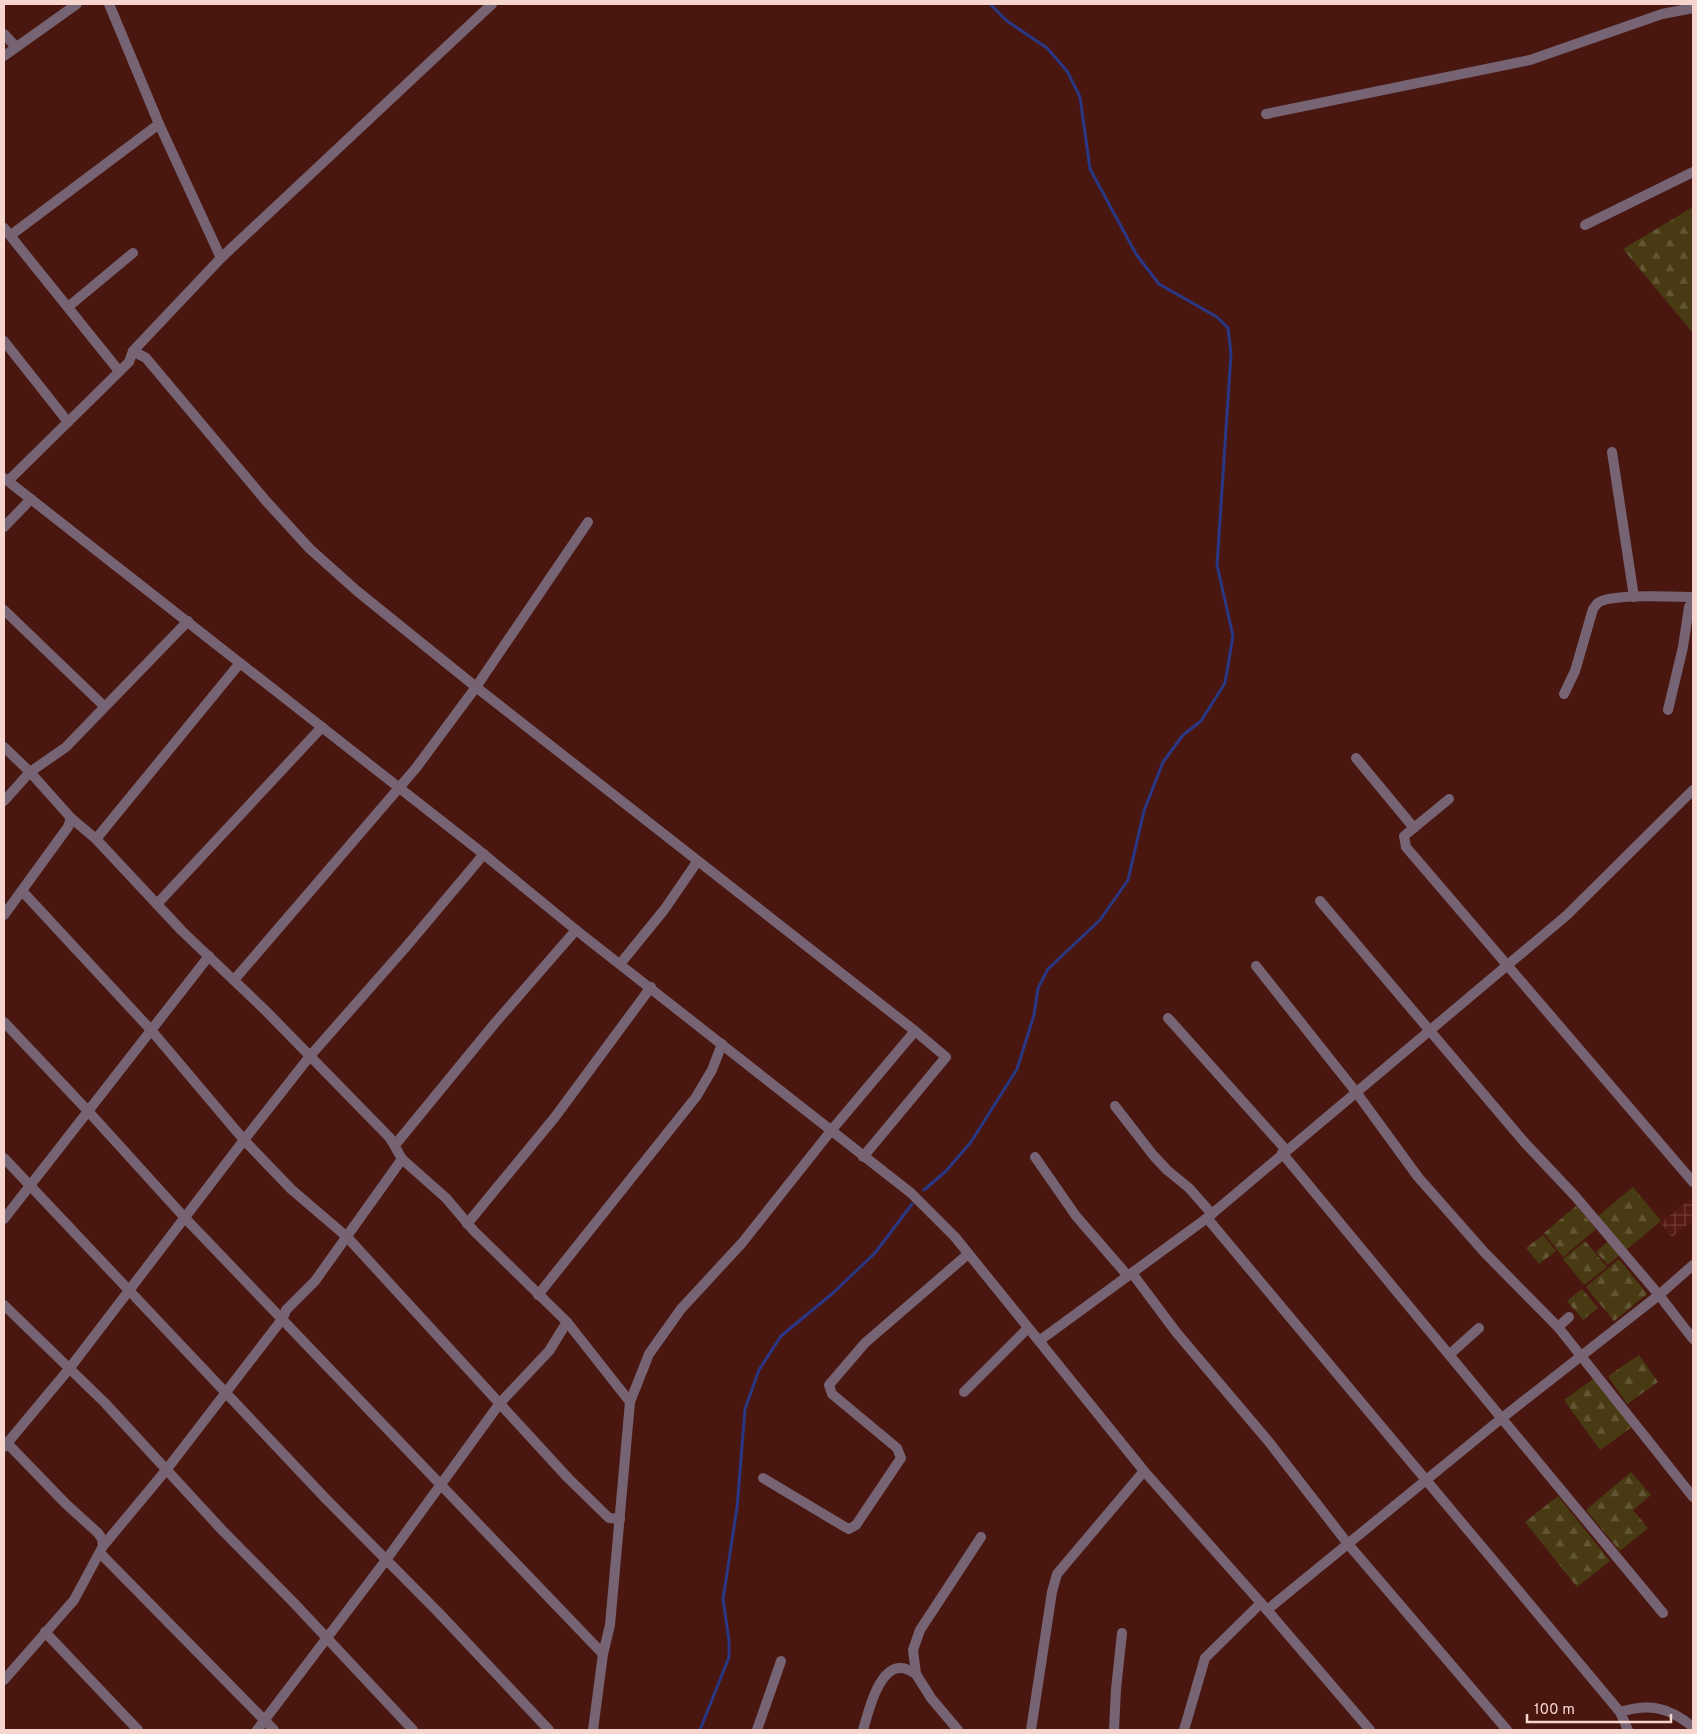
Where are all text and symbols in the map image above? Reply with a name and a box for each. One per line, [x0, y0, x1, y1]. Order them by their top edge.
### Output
scale bar [1527, 1692, 1671, 1724]
text: 100 m [1534, 1701, 1575, 1720]

